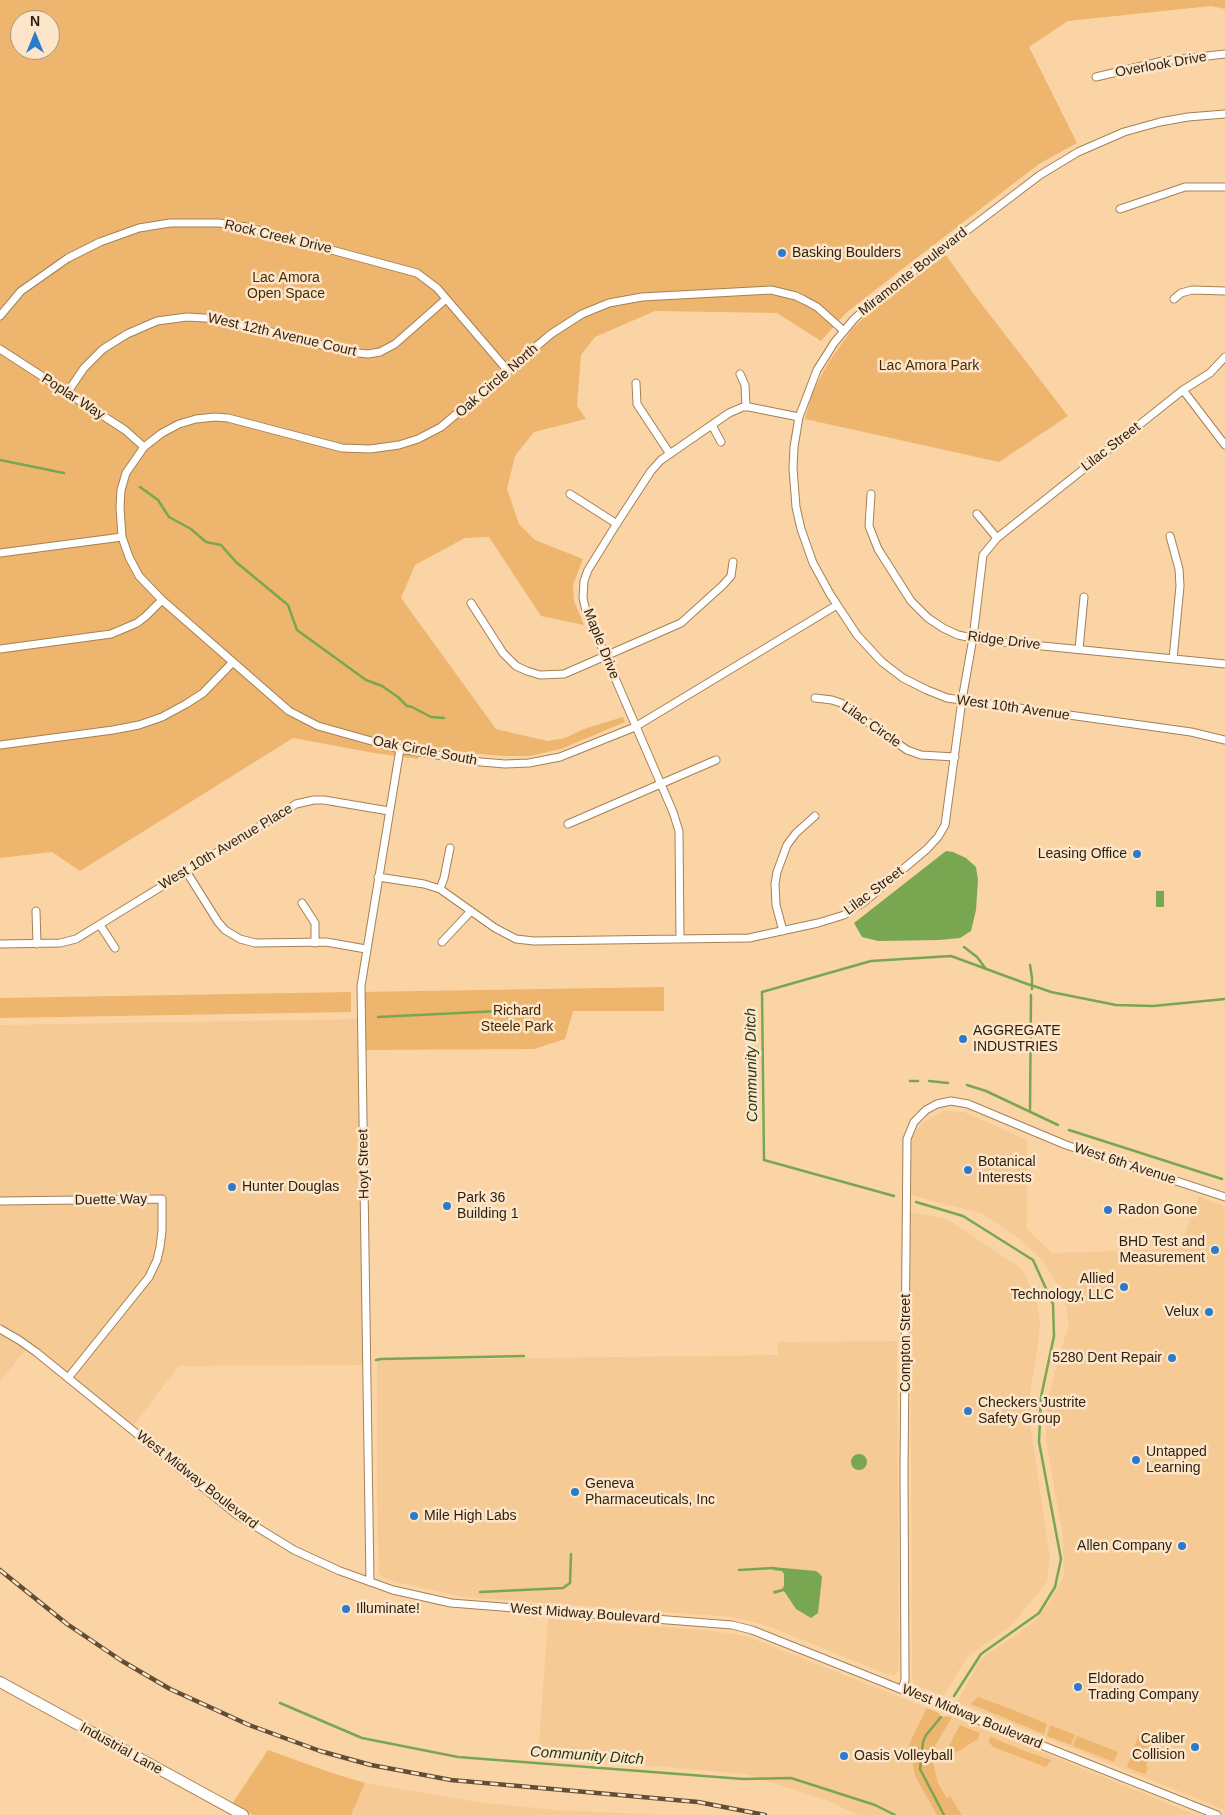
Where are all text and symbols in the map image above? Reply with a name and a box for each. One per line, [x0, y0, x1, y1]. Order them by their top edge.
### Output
north arrow [10, 10, 60, 60]
text: N [30, 13, 40, 29]
street label: Overlook Drive [1114, 49, 1208, 81]
street label: Rock Creek Drive [223, 216, 333, 258]
street label: Miramonte Boulevard [855, 224, 971, 320]
place label: Basking Boulders [792, 245, 901, 261]
marker: Basking Boulders [776, 247, 788, 259]
park label: Lac Amora Open Space [247, 270, 325, 302]
street label: West 12th Avenue Court [206, 310, 358, 360]
street label: Oak Circle North [452, 341, 542, 421]
park label: Lac Amora Park [879, 358, 979, 374]
street label: Poplar Way [38, 370, 108, 424]
street label: Lilac Street [1078, 419, 1144, 475]
street label: Maple Drive [579, 606, 623, 682]
street label: Ridge Drive [967, 628, 1041, 654]
street label: West 10th Avenue [955, 692, 1071, 724]
street label: Lilac Circle [838, 698, 904, 752]
street label: Oak Circle South [371, 733, 479, 769]
street label: West 10th Avenue Place [156, 800, 296, 894]
place label: Leasing Office [1038, 846, 1127, 862]
marker: Leasing Office [1131, 848, 1143, 860]
street label: Lilac Street [841, 863, 907, 919]
park label: Richard Steele Park [481, 1003, 553, 1036]
water label: Community Ditch [742, 1008, 762, 1122]
place label: AGGREGATE INDUSTRIES [973, 1023, 1061, 1056]
marker: AGGREGATE INDUSTRIES [957, 1033, 969, 1045]
street label: Hoyt Street [355, 1129, 373, 1199]
street label: West 6th Avenue [1072, 1140, 1178, 1188]
place label: Botanical Interests [978, 1154, 1036, 1186]
marker: Botanical Interests [962, 1164, 974, 1176]
place label: Hunter Douglas [242, 1179, 339, 1195]
marker: Hunter Douglas [226, 1181, 238, 1193]
place label: Park 36 Building 1 [457, 1190, 518, 1222]
street label: Duette Way [75, 1191, 147, 1209]
marker: Park 36 Building 1 [441, 1200, 453, 1212]
place label: Radon Gone [1118, 1202, 1197, 1218]
marker: Radon Gone [1102, 1204, 1114, 1216]
place label: BHD Test and Measurement [1119, 1234, 1205, 1266]
marker: BHD Test and Measurement [1209, 1244, 1221, 1256]
place label: Allied Technology, LLC [1011, 1271, 1114, 1304]
marker: Allied Technology, LLC [1118, 1281, 1130, 1293]
street label: Compton Street [898, 1294, 914, 1392]
place label: Velux [1165, 1304, 1199, 1320]
marker: Velux [1203, 1306, 1215, 1318]
place label: 5280 Dent Repair [1052, 1350, 1162, 1366]
marker: 5280 Dent Repair [1166, 1352, 1178, 1364]
place label: Checkers Justrite Safety Group [978, 1395, 1086, 1428]
marker: Checkers Justrite Safety Group [962, 1405, 974, 1417]
street label: West Midway Boulevard [133, 1427, 261, 1533]
place label: Untapped Learning [1146, 1444, 1207, 1476]
marker: Untapped Learning [1130, 1454, 1142, 1466]
place label: Geneva Pharmaceuticals, Inc [585, 1476, 715, 1508]
marker: Geneva Pharmaceuticals, Inc [569, 1486, 581, 1498]
place label: Mile High Labs [424, 1508, 517, 1524]
marker: Mile High Labs [408, 1510, 420, 1522]
place label: Allen Company [1077, 1538, 1172, 1554]
marker: Allen Company [1176, 1540, 1188, 1552]
street label: West Midway Boulevard [510, 1600, 660, 1628]
place label: Illuminate! [356, 1601, 420, 1617]
marker: Illuminate! [340, 1603, 352, 1615]
place label: Eldorado Trading Company [1088, 1671, 1199, 1704]
street label: West Midway Boulevard [899, 1681, 1045, 1753]
marker: Eldorado Trading Company [1072, 1681, 1084, 1693]
street label: Industrial Lane [77, 1719, 165, 1779]
place label: Caliber Collision [1132, 1731, 1185, 1764]
marker: Caliber Collision [1189, 1741, 1201, 1753]
water label: Community Ditch [529, 1743, 645, 1769]
place label: Oasis Volleyball [854, 1748, 953, 1764]
marker: Oasis Volleyball [838, 1750, 850, 1762]

